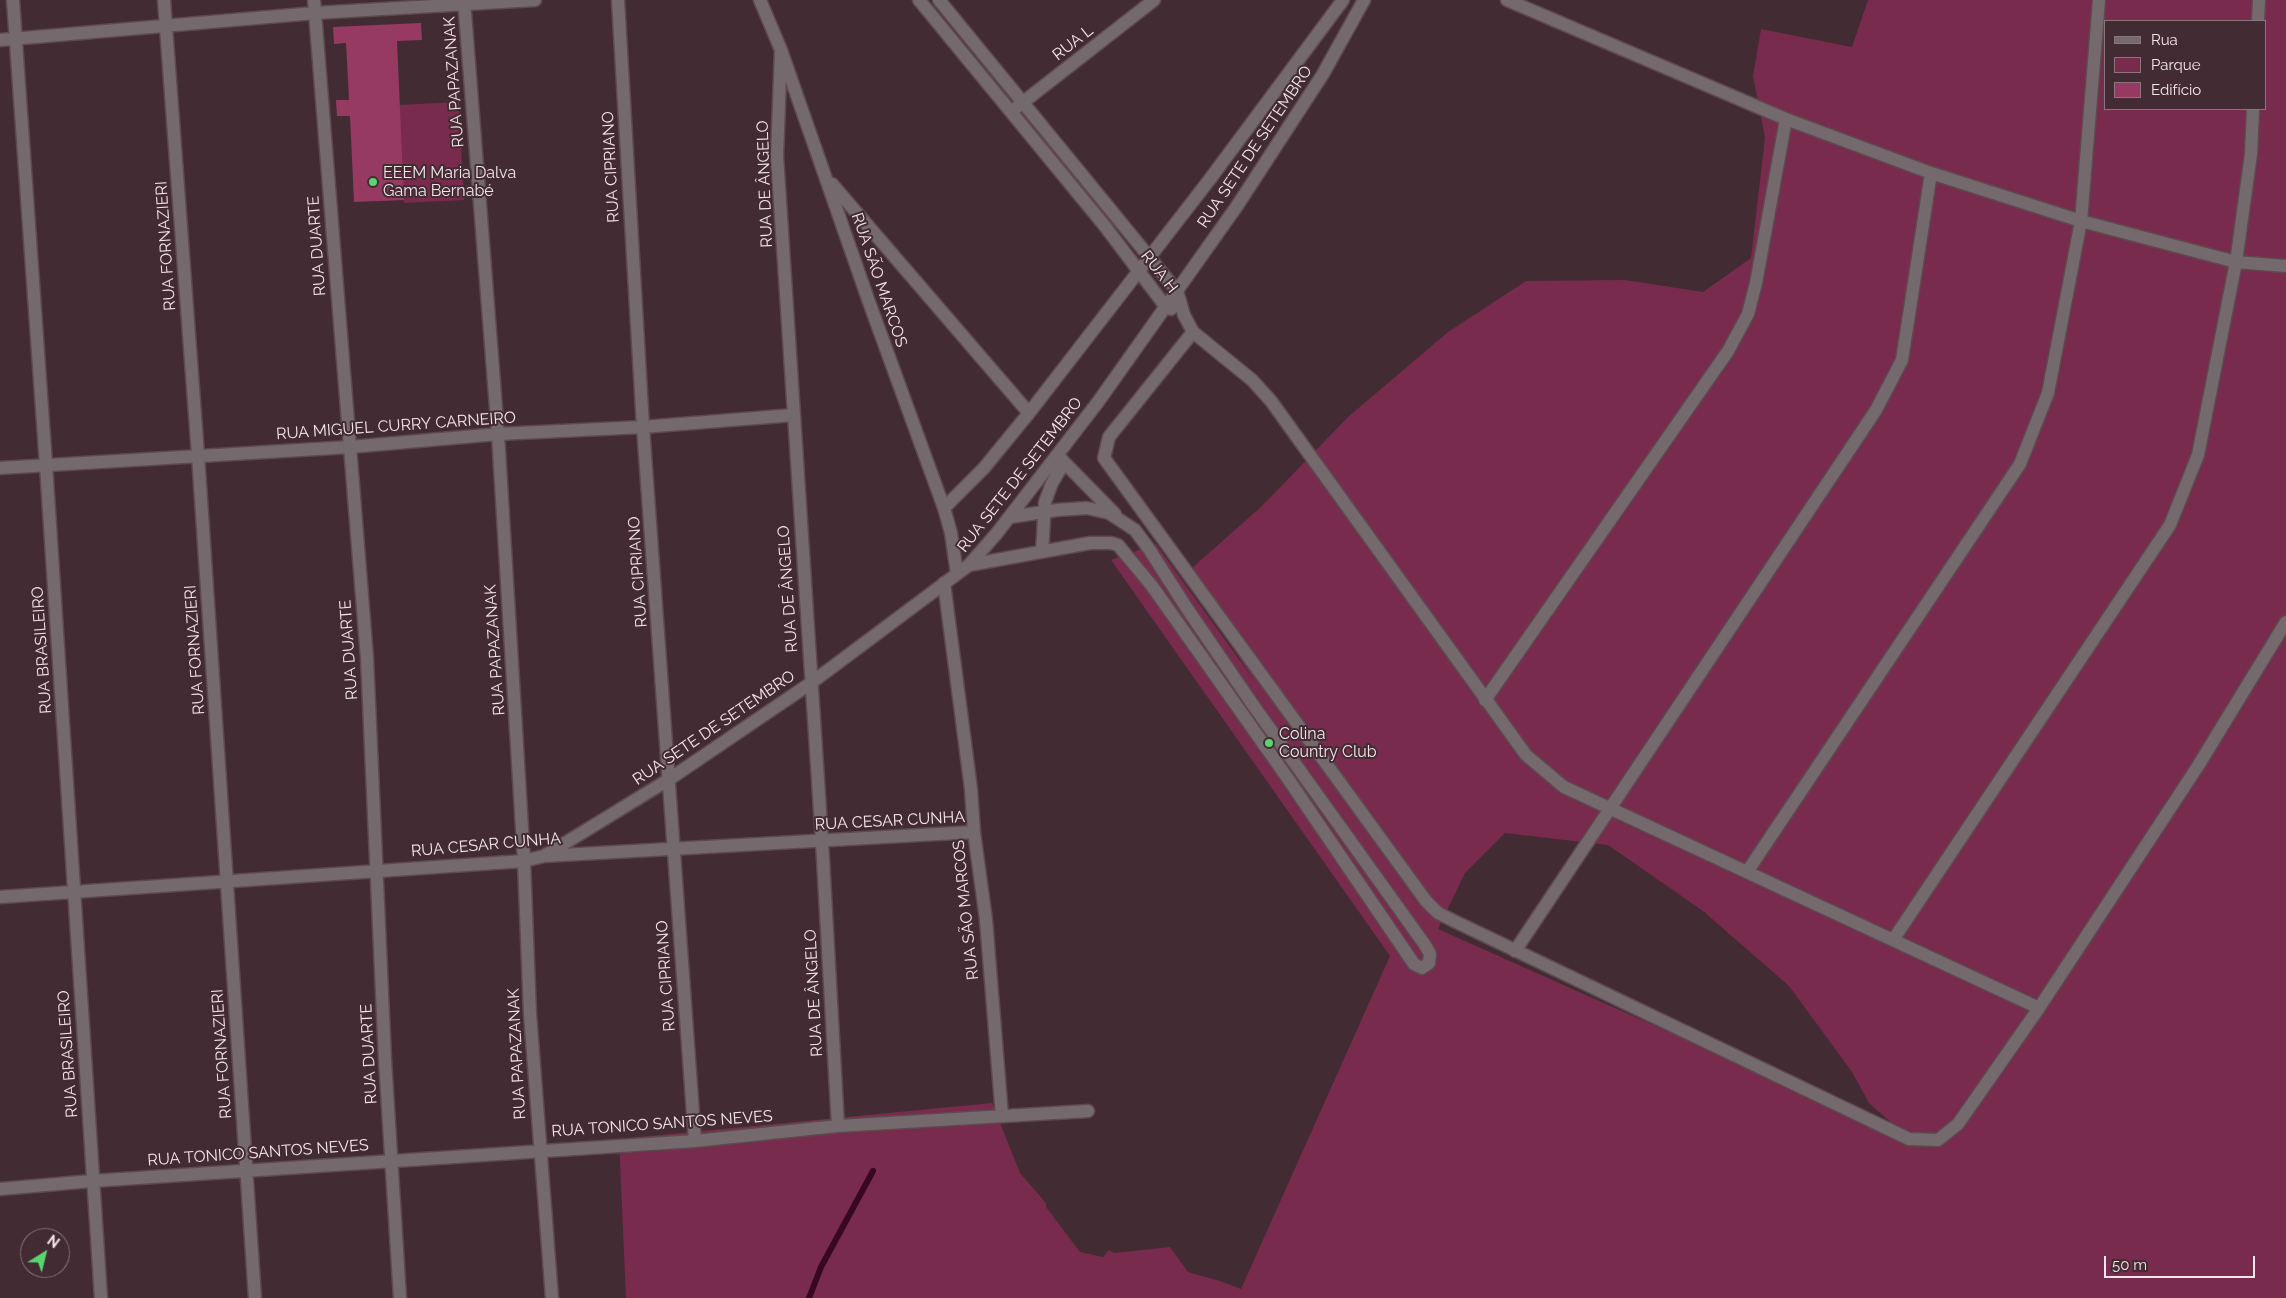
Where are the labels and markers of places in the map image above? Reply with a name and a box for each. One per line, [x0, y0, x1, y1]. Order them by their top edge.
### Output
place label: EEEM Maria Dalva Gama Bernabé [383, 163, 516, 201]
marker: EEEM Maria Dalva Gama Bernabé [367, 176, 379, 188]
place label: Colina Country Club [1279, 724, 1377, 762]
marker: Colina Country Club [1263, 737, 1275, 749]

